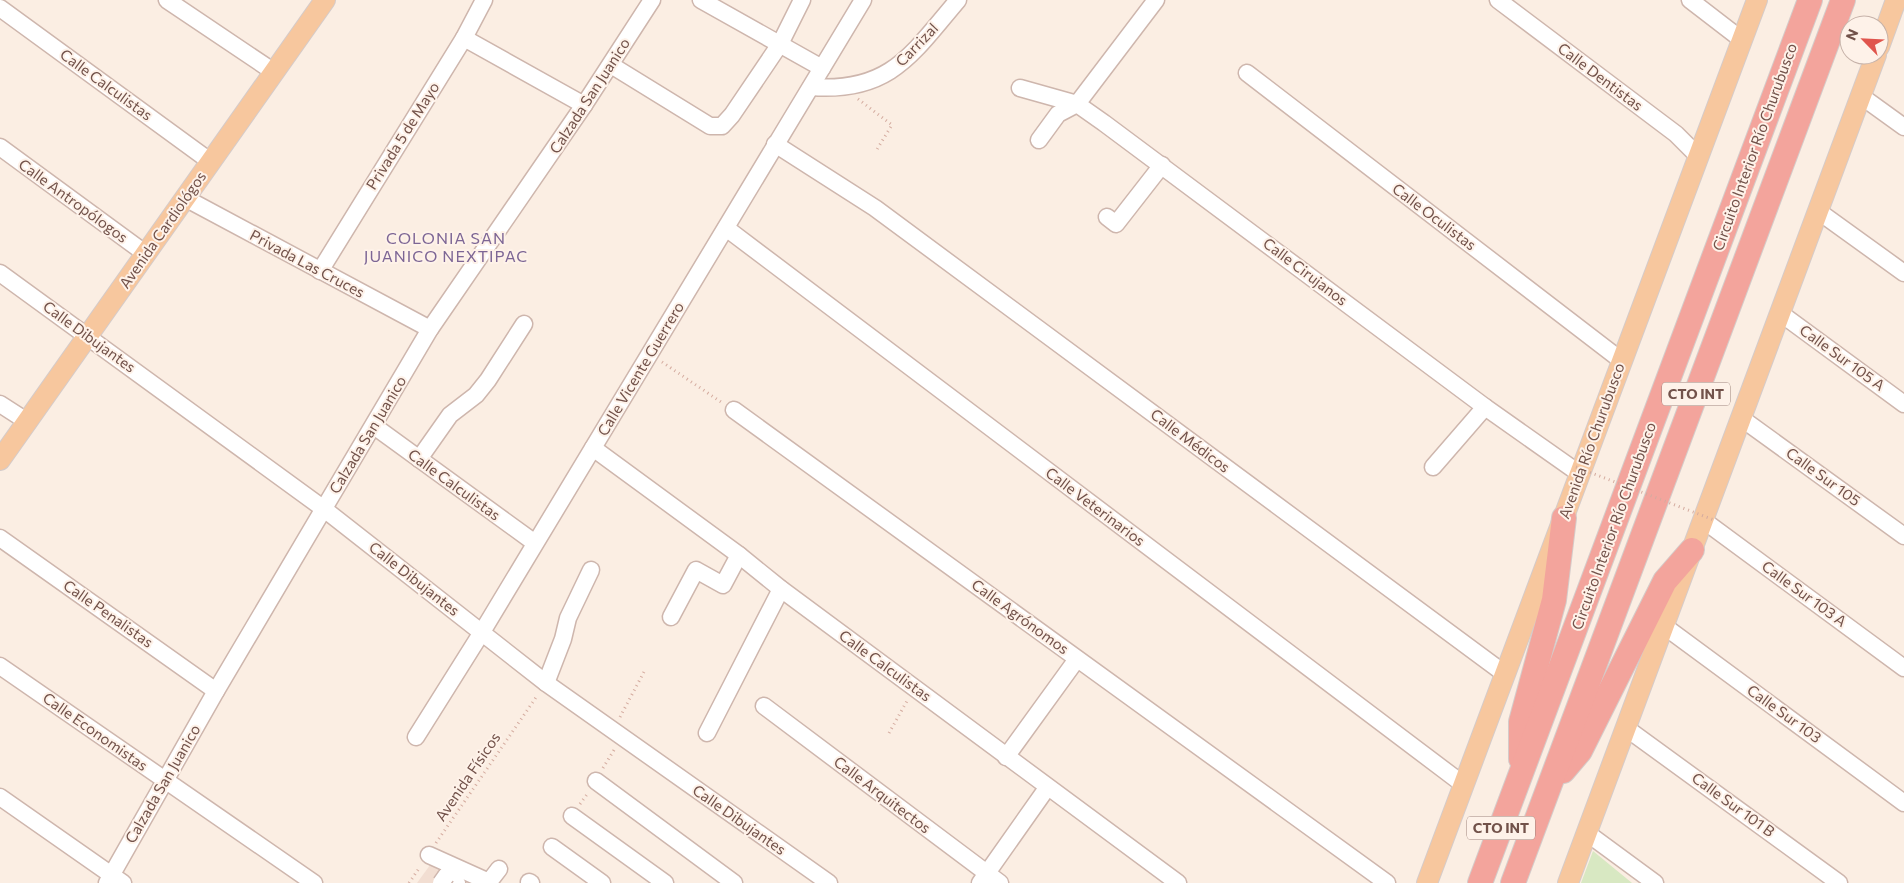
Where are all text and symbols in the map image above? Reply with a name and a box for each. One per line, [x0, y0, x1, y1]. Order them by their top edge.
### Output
north arrow [1839, 15, 1889, 65]
street label: Carrizal [891, 19, 941, 70]
text: N [1842, 26, 1862, 43]
street label: Calzada San Juanico [545, 34, 633, 157]
street label: Calle Dentistas [1555, 38, 1647, 114]
street label: Circuito Interior Río Churubusco [1708, 40, 1800, 253]
street label: Calle Calculistas [57, 45, 156, 124]
street label: Privada 5 de Mayo [362, 78, 442, 193]
street label: Calle Antropólogos [15, 155, 132, 246]
street label: Avenida Cardiológos [115, 167, 209, 291]
street label: Calle Oculistas [1389, 179, 1480, 254]
street label: Privada Las Cruces [247, 225, 368, 301]
district label: COLONIA SAN JUANICO NEXTIPAC [364, 228, 528, 265]
street label: Calle Cirujanos [1260, 234, 1351, 309]
street label: Calle Dibujantes [40, 297, 139, 376]
street label: Calle Vicente Guerrero [593, 298, 687, 439]
street label: Calle Sur 105 A [1797, 320, 1889, 394]
street label: Avenida Río Churubusco [1554, 360, 1628, 521]
street label: Calzada San Juanico [325, 372, 409, 497]
road number: CTO INT [1662, 382, 1730, 406]
street label: Calle Médicos [1148, 405, 1234, 476]
street label: Circuito Interior Río Churubusco [1567, 419, 1659, 632]
street label: Calle Sur 105 [1783, 443, 1864, 509]
street label: Calle Calculistas [405, 445, 504, 524]
street label: Calle Veterinarios [1043, 463, 1149, 549]
street label: Calle Dibujantes [366, 537, 464, 619]
street label: Calle Sur 103 A [1759, 556, 1851, 630]
street label: Calle Agrónomos [969, 575, 1073, 658]
street label: Calle Penalistas [60, 576, 157, 651]
street label: Calle Calculistas [836, 626, 935, 705]
street label: Calle Sur 103 [1744, 680, 1825, 746]
street label: Calle Economistas [40, 688, 152, 774]
street label: Calzada San Juanico [121, 721, 203, 846]
street label: Avenida Físicos [431, 729, 504, 824]
street label: Calle Arquitectos [831, 752, 935, 837]
street label: Calle Sur 101 B [1689, 768, 1779, 840]
street label: Calle Dibujantes [689, 780, 790, 858]
road number: CTO INT [1467, 816, 1535, 840]

